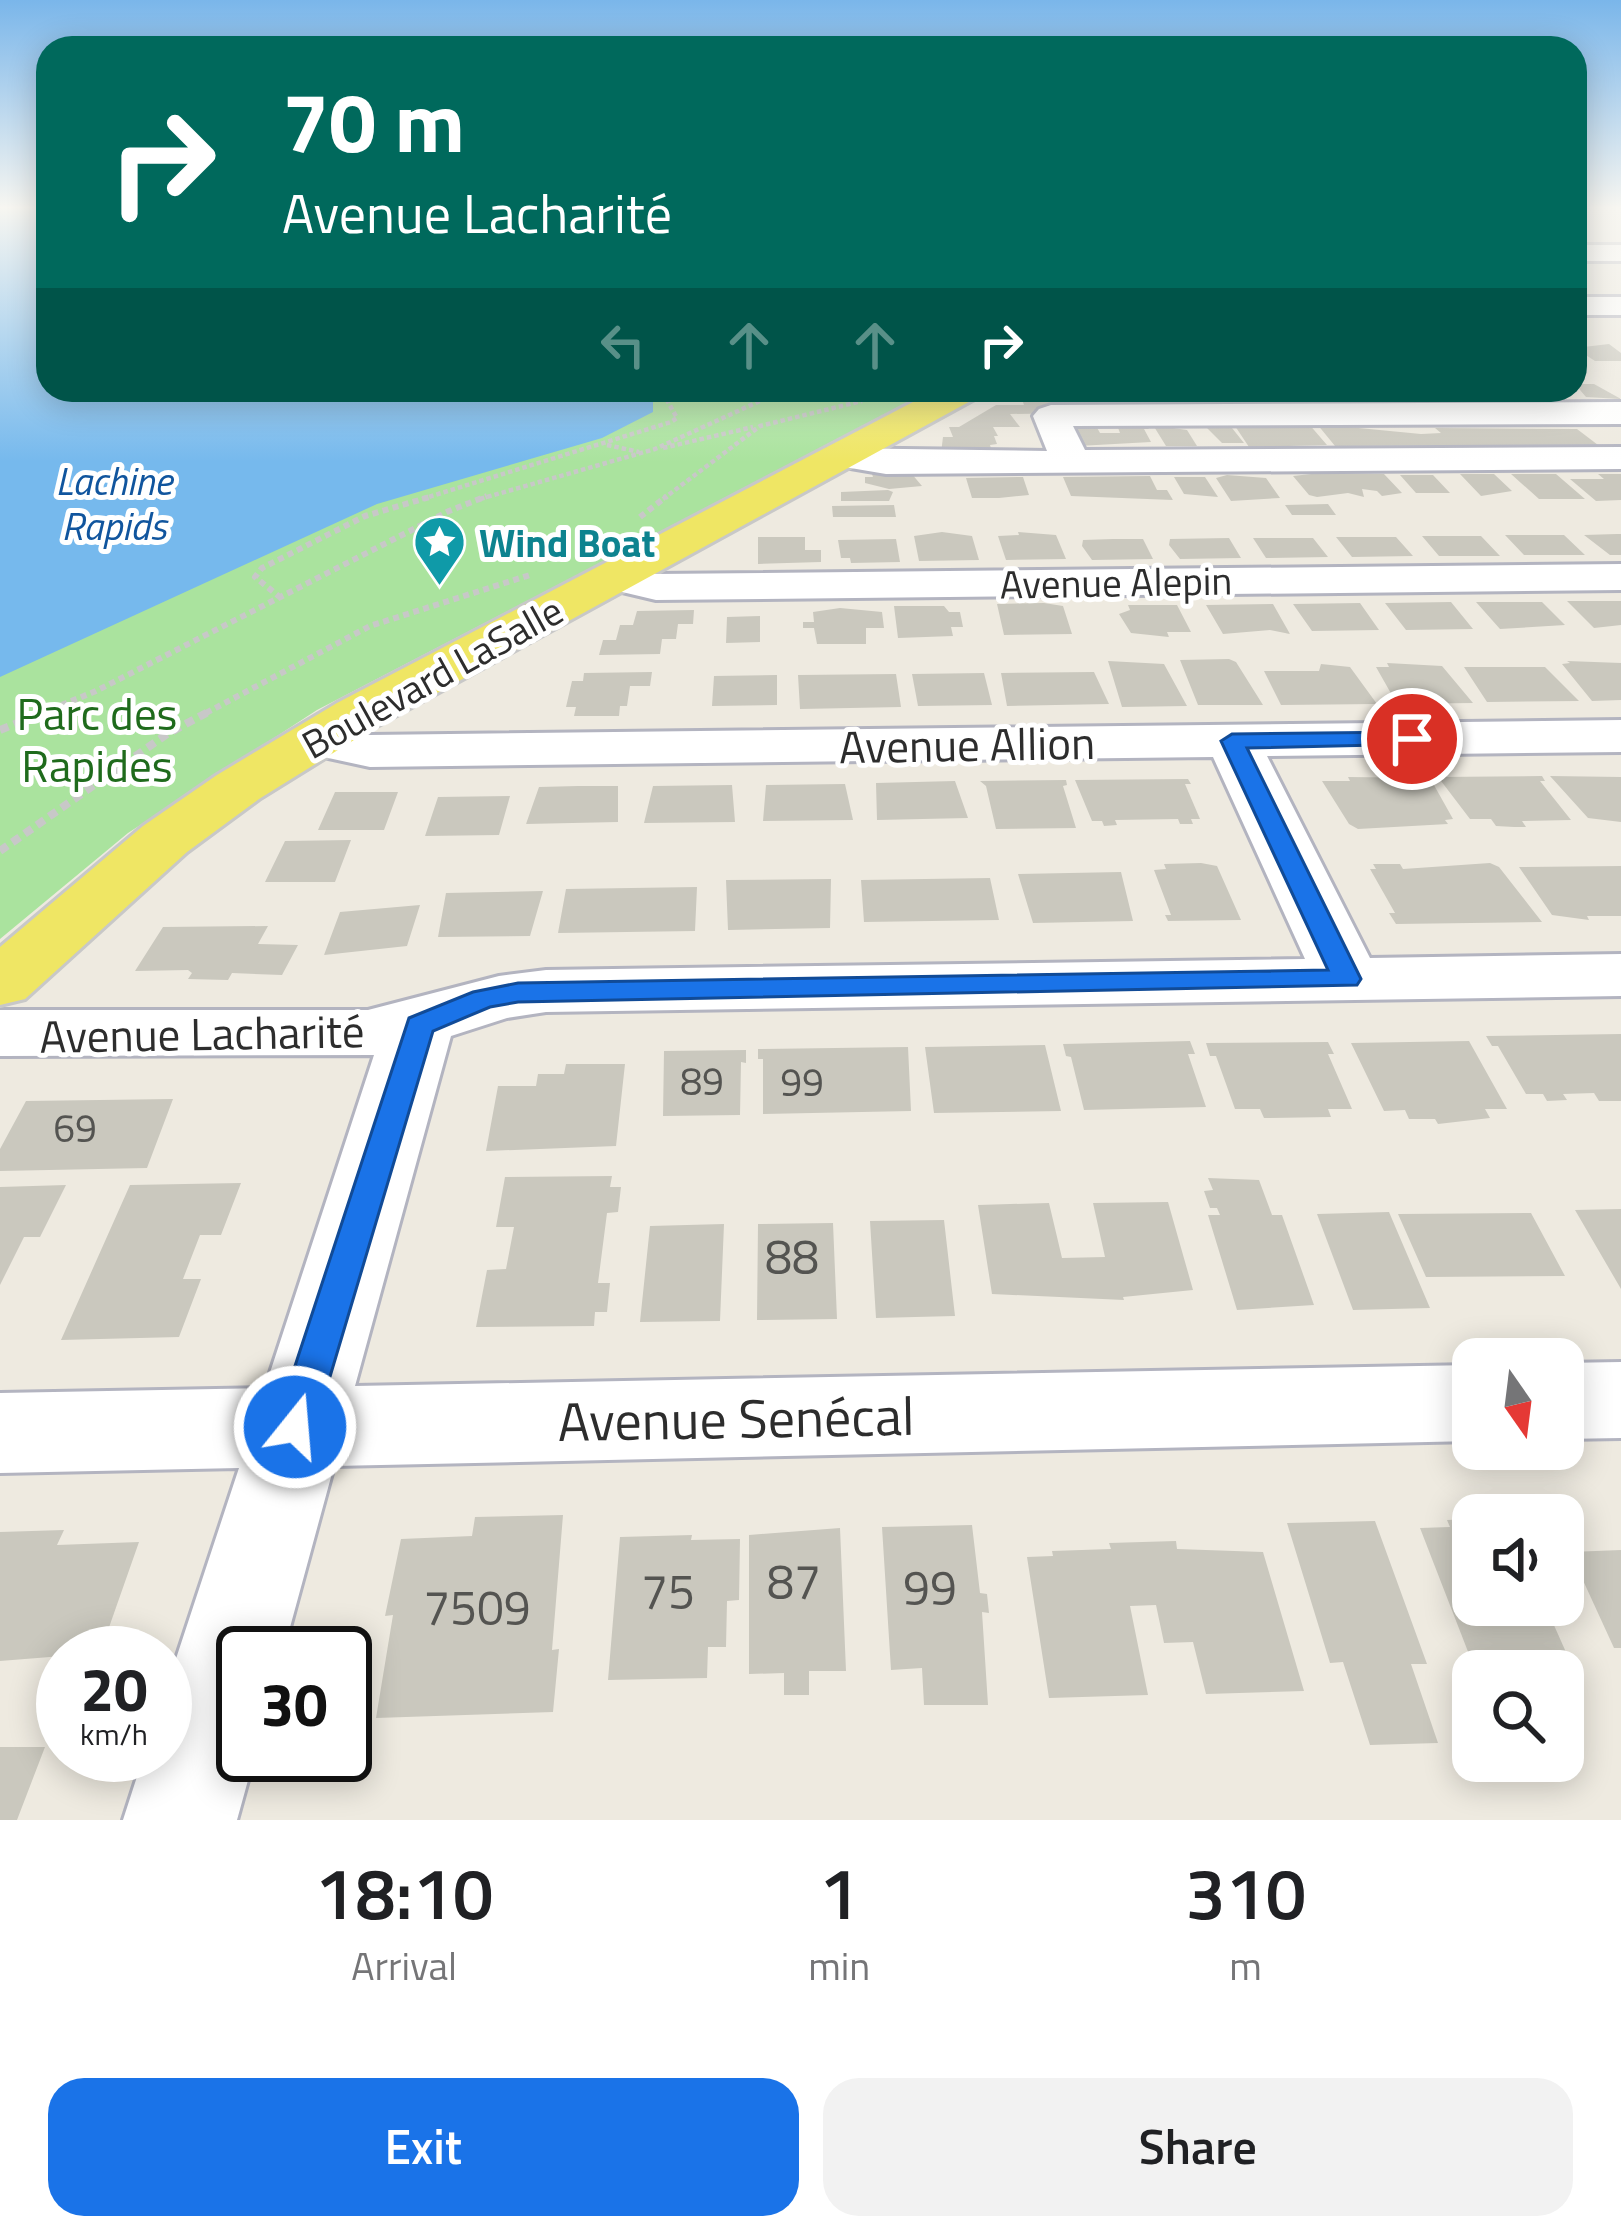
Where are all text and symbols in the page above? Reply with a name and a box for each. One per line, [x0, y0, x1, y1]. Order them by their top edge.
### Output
text: 70 m [282, 57, 465, 185]
icon: right [84, 84, 240, 240]
text: Avenue Lacharité [282, 172, 672, 254]
icon: left [590, 312, 656, 378]
icon: ahead [716, 312, 782, 378]
icon: ahead [842, 312, 908, 378]
icon: right [968, 312, 1034, 378]
water label: Lachine Rapids [56, 451, 174, 555]
place label: Wind Boat [479, 513, 656, 572]
place icon: Wind Boat [412, 514, 468, 588]
street label: Avenue Alepin [999, 550, 1233, 614]
street label: Boulevard LaSalle [291, 581, 573, 773]
park label: Parc des Rapides [16, 679, 178, 799]
pin [1361, 688, 1463, 790]
icon: arrive [1379, 706, 1445, 772]
street label: Avenue Allion [838, 708, 1096, 780]
street label: Avenue Lacharité [39, 996, 365, 1070]
house number: 89 [680, 1051, 724, 1110]
house number: 99 [780, 1052, 824, 1111]
house number: 69 [53, 1098, 97, 1157]
house number: 88 [765, 1220, 819, 1293]
north arrow [1452, 1338, 1584, 1470]
map controls [1452, 1338, 1584, 1782]
position arrow [232, 1364, 358, 1490]
street label: Avenue Senécal [557, 1374, 915, 1462]
button: sound [1452, 1494, 1584, 1626]
house number: 87 [767, 1545, 821, 1618]
house number: 99 [903, 1551, 957, 1624]
house number: 75 [641, 1555, 695, 1628]
house number: 7509 [423, 1571, 531, 1644]
speed limit sign: 30 [216, 1626, 372, 1782]
text: 20 [80, 1643, 148, 1734]
button: search [1452, 1650, 1584, 1782]
text: km/h [80, 1711, 148, 1757]
text: 18:10 [315, 1837, 493, 1947]
text: 1 [819, 1837, 859, 1947]
text: 310 [1185, 1837, 1306, 1947]
text: Arrival [351, 1936, 457, 1995]
text: min [808, 1936, 870, 1995]
text: m [1229, 1936, 1262, 1995]
button: Exit [48, 2078, 799, 2216]
button: Share [823, 2078, 1573, 2216]

